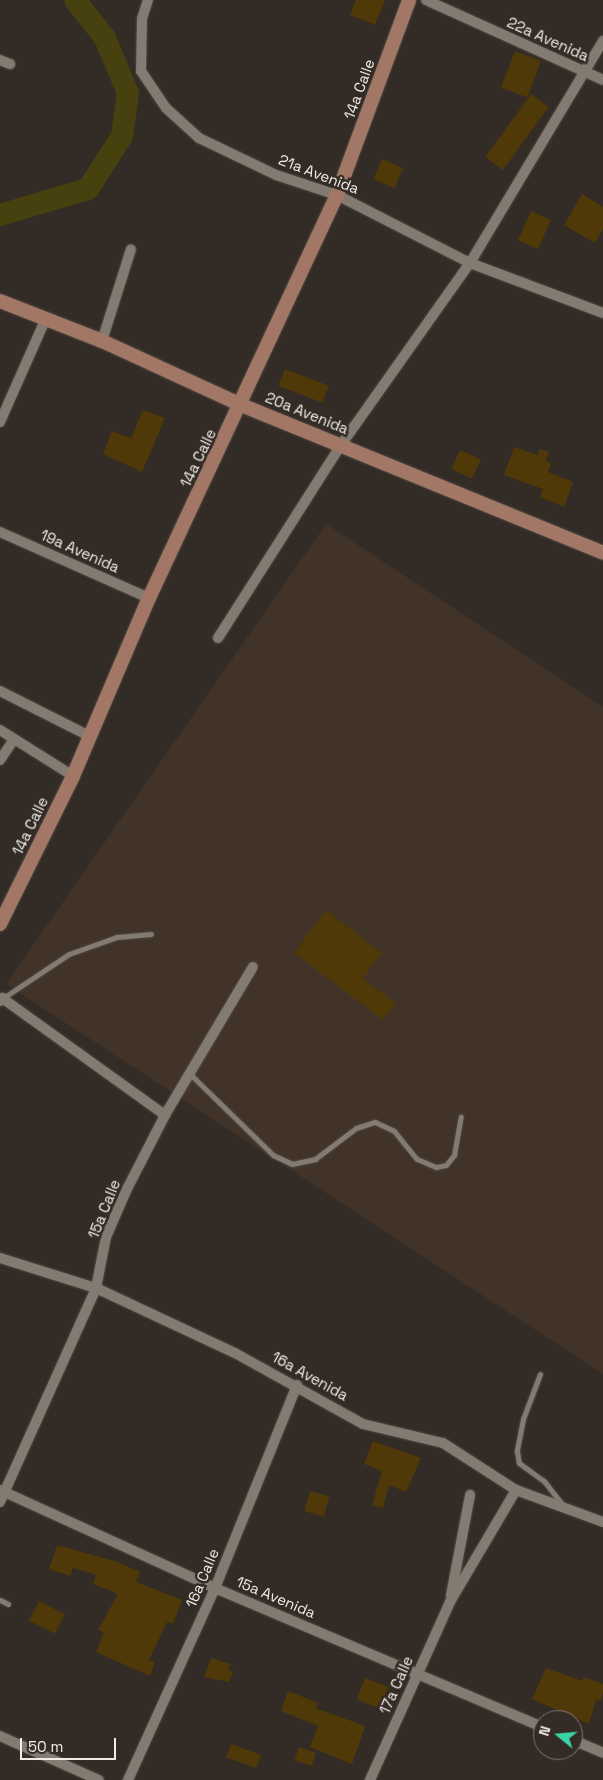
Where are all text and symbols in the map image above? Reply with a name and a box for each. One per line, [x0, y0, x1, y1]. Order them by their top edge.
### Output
street label: 22a Avenida [504, 13, 592, 65]
street label: 14a Calle [340, 57, 378, 121]
street label: 21a Avenida [276, 150, 362, 198]
street label: 20a Avenida [263, 388, 351, 438]
street label: 14a Calle [176, 426, 220, 490]
street label: 19a Avenida [38, 526, 122, 576]
street label: 14a Calle [8, 794, 52, 858]
street label: 15a Calle [84, 1177, 124, 1241]
street label: 16a Avenida [268, 1348, 352, 1404]
street label: 16a Calle [182, 1546, 222, 1610]
street label: 15a Avenida [233, 1572, 319, 1622]
street label: 17a Calle [375, 1653, 417, 1717]
north arrow [533, 1710, 583, 1760]
text: N [535, 1724, 555, 1738]
scale bar [22, 1728, 119, 1760]
text: 50 m [28, 1737, 63, 1756]

